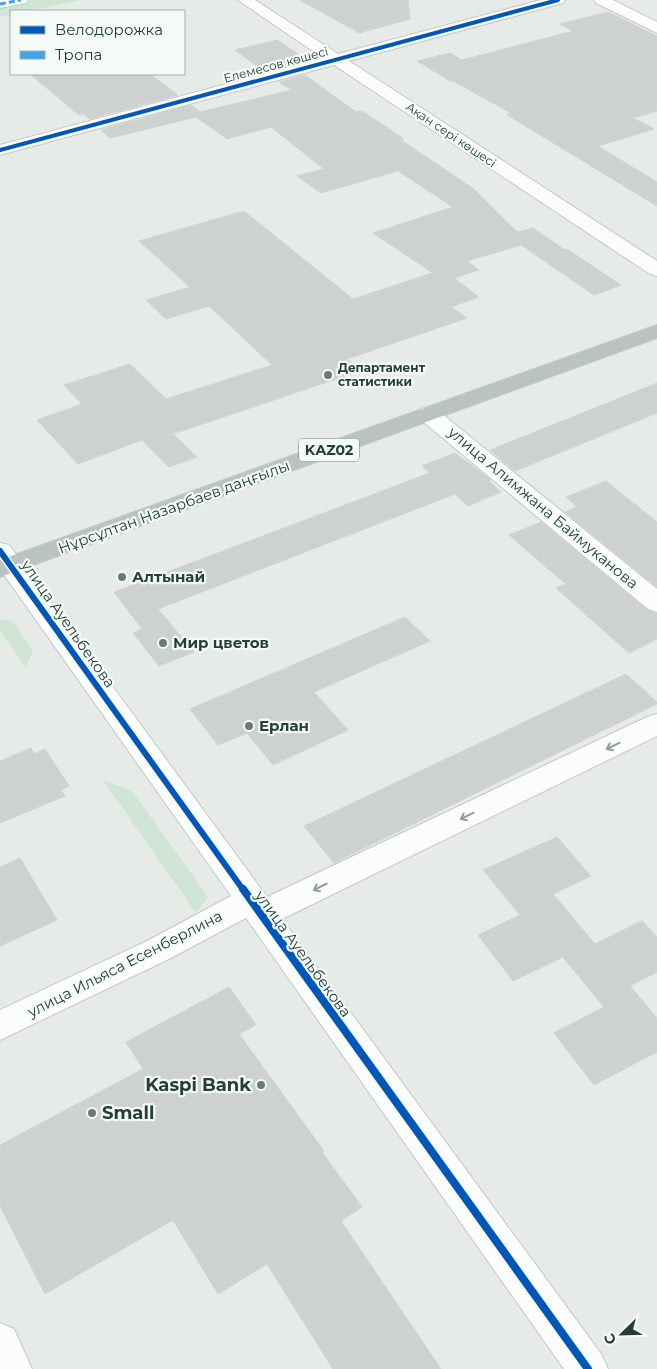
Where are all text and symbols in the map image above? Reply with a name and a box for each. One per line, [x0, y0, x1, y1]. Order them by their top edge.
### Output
legend [10, 10, 185, 75]
text: Велодорожка [55, 20, 163, 39]
street label: Елемесов көшесі [222, 43, 330, 86]
text: Тропа [55, 45, 102, 64]
street label: Ақан сері көшесі [403, 99, 499, 170]
place label: Департамент статистики [338, 360, 426, 389]
marker: Департамент статистики [322, 369, 334, 381]
street label: улица Алимжана Баймуканова [444, 422, 642, 593]
road number: KАZ02 [299, 438, 359, 462]
street label: Нұрсұлтан Назарбаев даңғылы [55, 456, 292, 557]
street label: улица Ауельбекова [17, 555, 120, 691]
place label: Алтынай [132, 567, 205, 586]
marker: Алтынай [116, 571, 128, 583]
place label: Мир цветов [173, 633, 269, 652]
marker: Мир цветов [157, 637, 169, 649]
place label: Ерлан [259, 716, 309, 735]
marker: Ерлан [243, 720, 255, 732]
one-way arrow [606, 741, 621, 751]
one-way arrow [460, 812, 475, 822]
one-way arrow [313, 882, 328, 892]
street label: улица Ауельбекова [251, 886, 356, 1021]
street label: улица Ильяса Есенберлина [23, 906, 225, 1022]
place label: Kaspi Bank [145, 1074, 251, 1096]
marker: Kaspi Bank [255, 1079, 267, 1091]
place label: Small [102, 1102, 154, 1124]
marker: Small [86, 1107, 98, 1119]
north arrow [597, 1309, 647, 1359]
text: С [600, 1331, 620, 1347]

